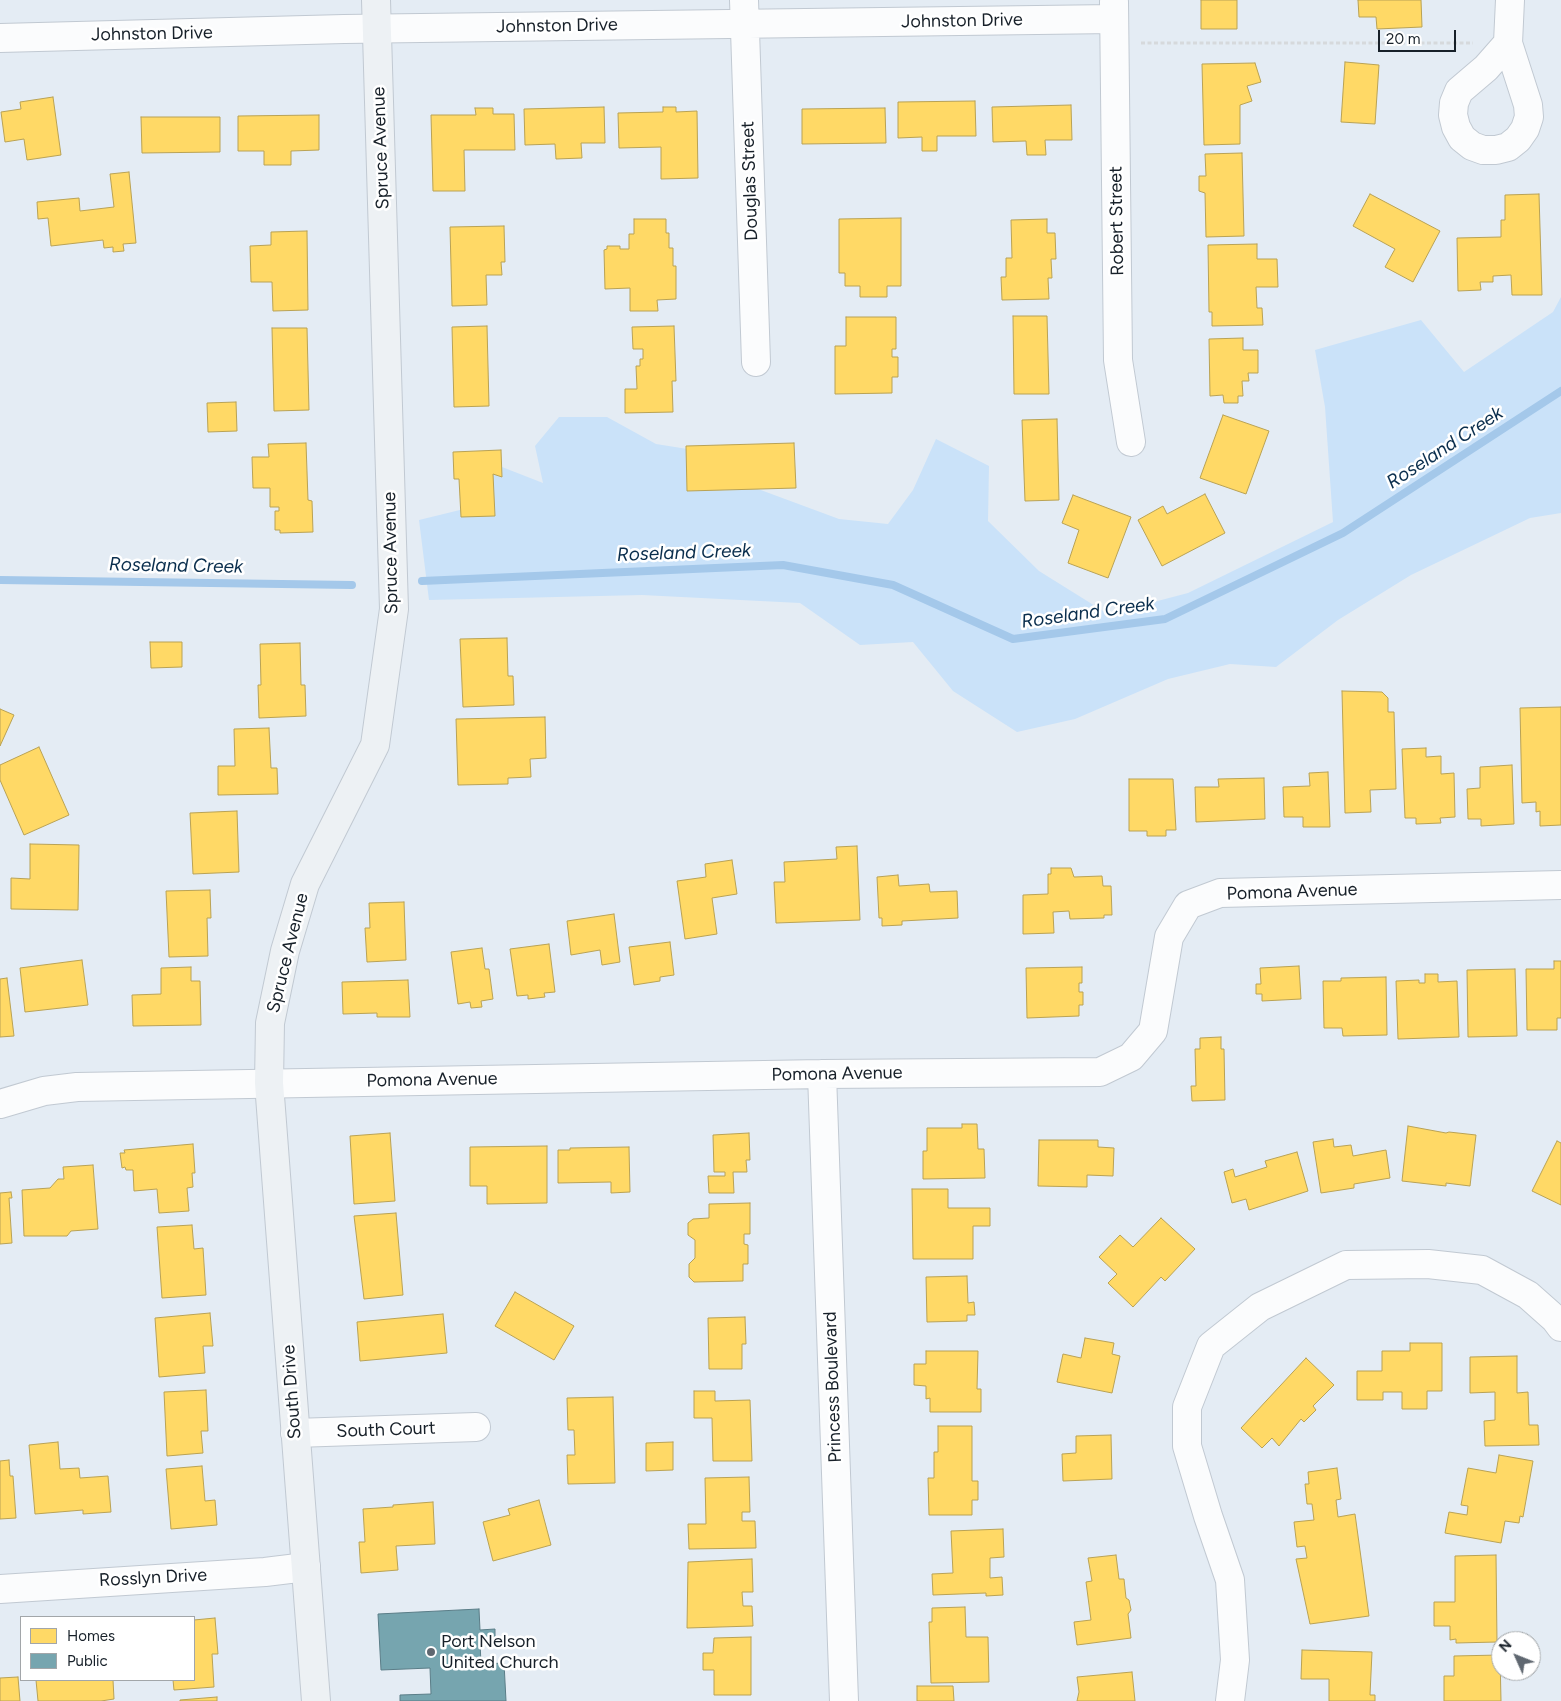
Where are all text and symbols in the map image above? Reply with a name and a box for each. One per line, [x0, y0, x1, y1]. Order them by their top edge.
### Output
street label: Johnston Drive [901, 9, 1023, 33]
street label: Johnston Drive [496, 14, 618, 38]
scale bar [1381, 20, 1458, 52]
street label: Johnston Drive [91, 22, 213, 46]
text: 20 m [1386, 30, 1420, 48]
street label: Spruce Avenue [368, 86, 394, 210]
street label: Douglas Street [737, 121, 763, 241]
street label: Robert Street [1105, 166, 1129, 276]
water label: Roseland Creek [1382, 402, 1508, 494]
street label: Spruce Avenue [379, 491, 403, 615]
water label: Roseland Creek [617, 539, 751, 567]
water label: Roseland Creek [109, 553, 243, 579]
water label: Roseland Creek [1020, 592, 1156, 634]
street label: Pomona Avenue [1226, 879, 1358, 905]
street label: Spruce Avenue [263, 891, 313, 1015]
street label: Pomona Avenue [771, 1062, 903, 1086]
street label: Pomona Avenue [366, 1068, 498, 1092]
street label: Princess Boulevard [820, 1311, 846, 1463]
street label: South Drive [278, 1344, 306, 1440]
street label: South Court [336, 1417, 436, 1443]
street label: Rosslyn Drive [98, 1564, 208, 1592]
legend [20, 1616, 195, 1681]
text: Homes [67, 1627, 115, 1645]
place label: Port Nelson United Church [441, 1631, 558, 1674]
north arrow [1491, 1631, 1541, 1681]
text: N [1496, 1636, 1515, 1656]
marker: Port Nelson United Church [425, 1646, 437, 1658]
text: Public [67, 1652, 108, 1670]

